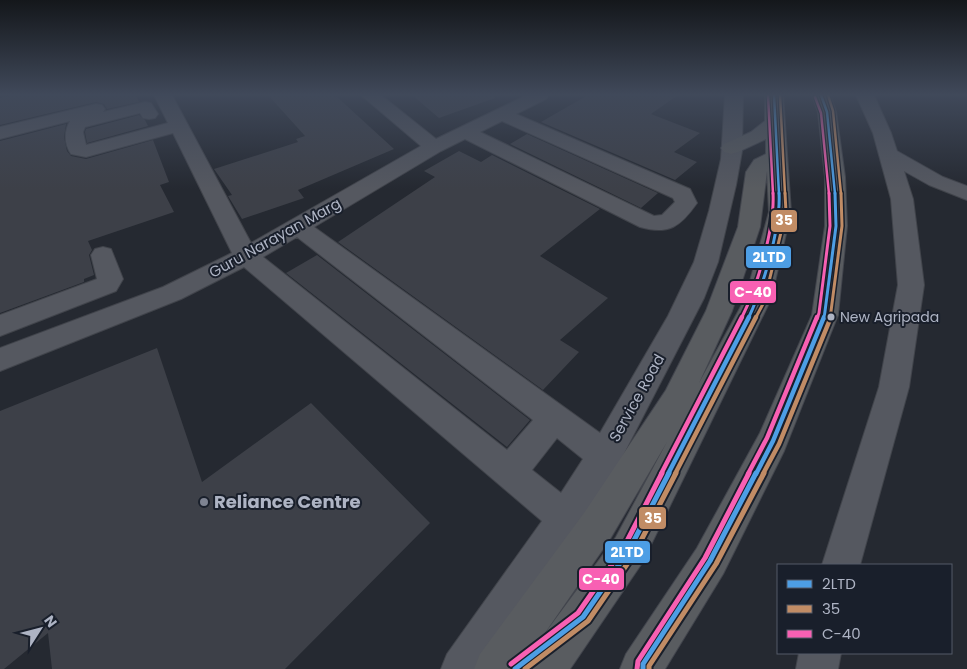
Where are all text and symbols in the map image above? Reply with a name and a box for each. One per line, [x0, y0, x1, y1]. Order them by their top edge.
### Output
street label: Guru Narayan Marg [205, 193, 345, 283]
line badge: 35 [770, 209, 798, 233]
text: 35 [775, 210, 793, 230]
line badge: 2LTD [745, 245, 792, 269]
text: 2LTD [752, 247, 786, 267]
line badge: C-40 [729, 280, 777, 304]
text: C-40 [734, 282, 772, 302]
place label: New Agripada [840, 307, 939, 327]
marker: New Agripada [826, 312, 836, 322]
street label: Service Road [604, 350, 669, 445]
place label: Reliance Centre [214, 489, 361, 514]
marker: Reliance Centre [198, 496, 210, 508]
line badge: 35 [638, 506, 667, 530]
text: 35 [644, 508, 662, 528]
line badge: 2LTD [604, 540, 651, 564]
text: 2LTD [610, 542, 644, 562]
legend [777, 564, 952, 654]
line badge: C-40 [578, 567, 625, 591]
text: C-40 [582, 569, 620, 589]
text: 2LTD [822, 573, 856, 594]
text: 35 [822, 598, 840, 619]
north arrow [15, 604, 65, 654]
text: N [39, 611, 62, 631]
text: C-40 [822, 623, 861, 644]

